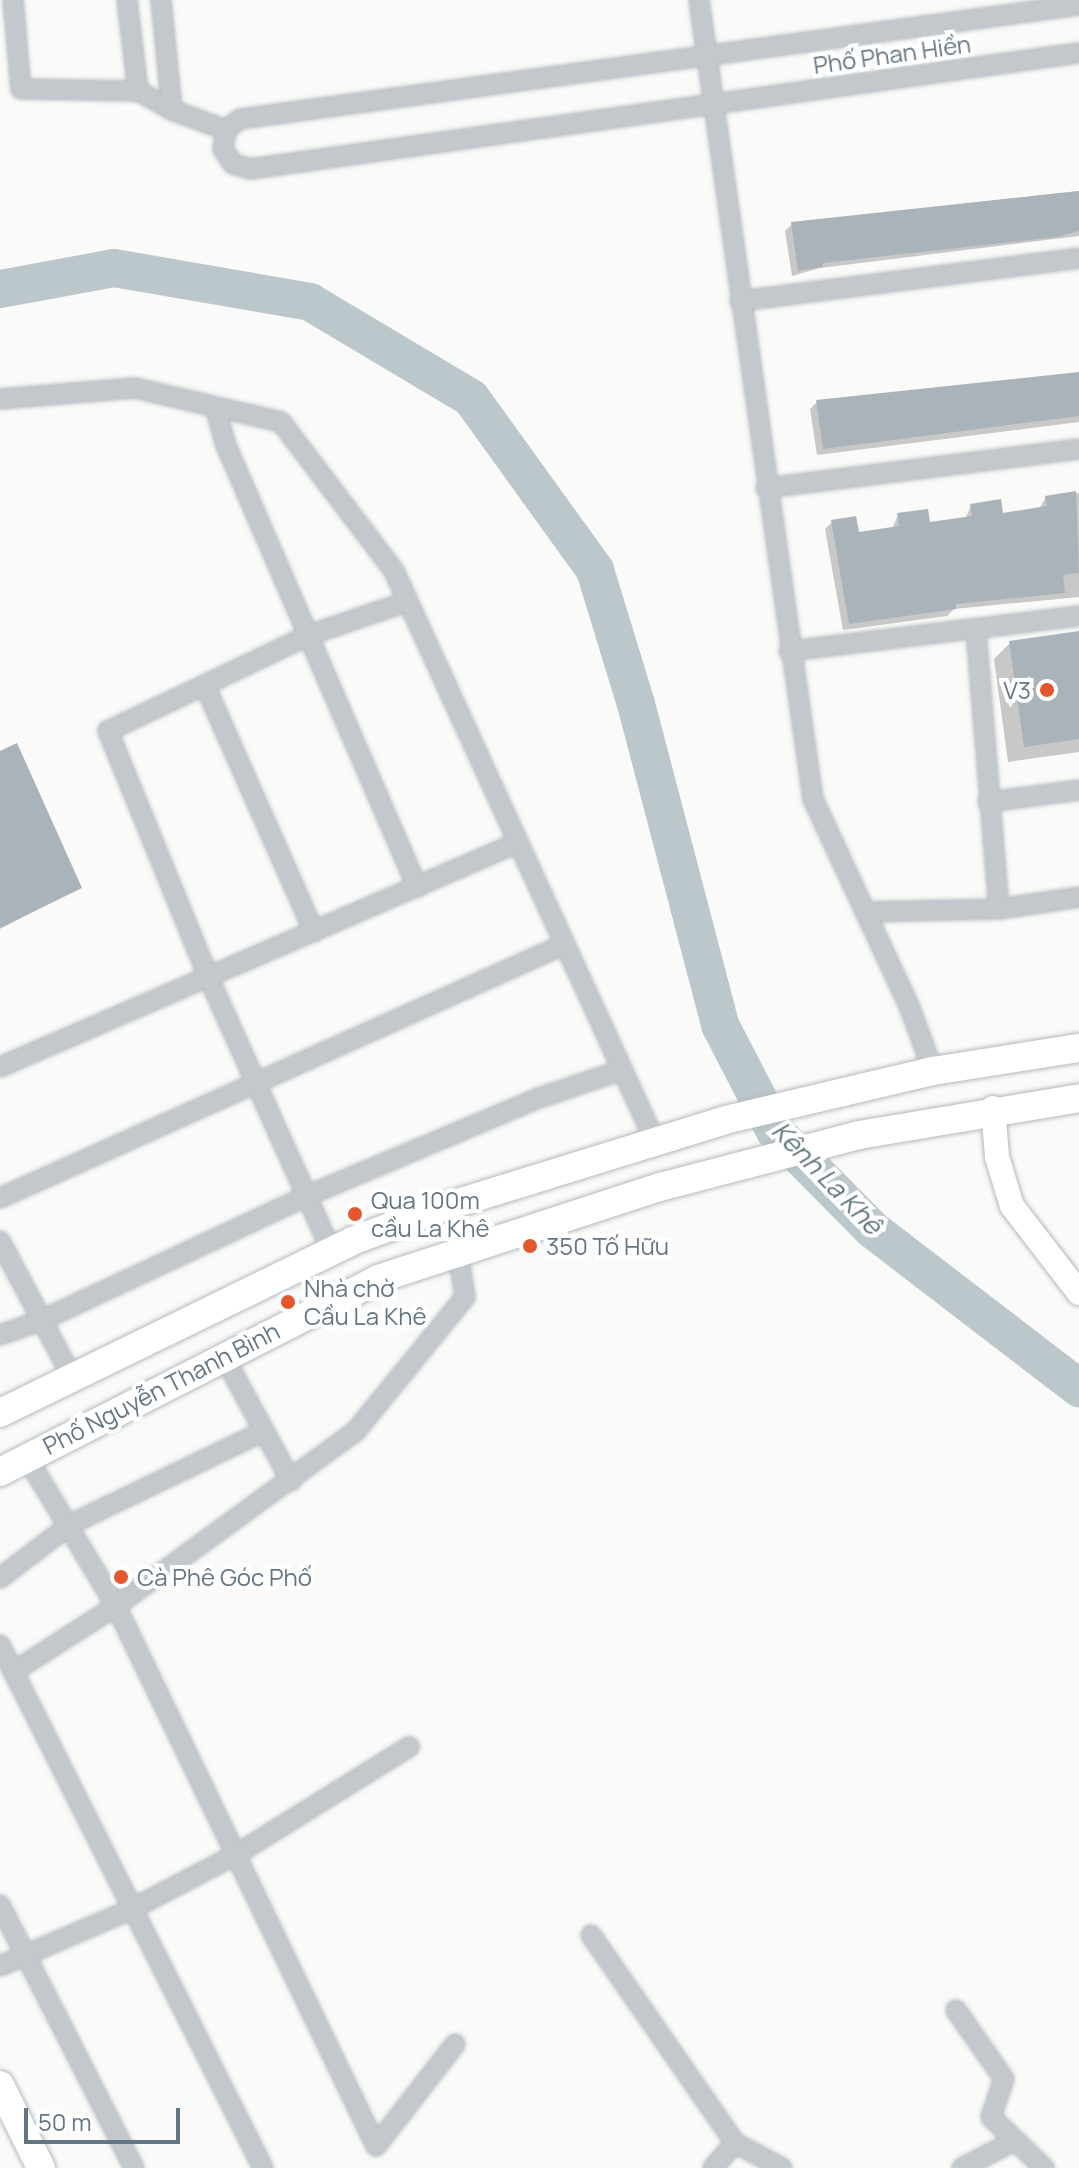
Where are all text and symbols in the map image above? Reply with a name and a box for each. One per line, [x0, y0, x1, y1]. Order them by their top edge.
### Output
street label: Phố Phan Hiền [811, 29, 973, 79]
place label: V3 [1003, 676, 1031, 704]
marker: V3 [1038, 681, 1056, 699]
water label: Kênh La Khê [766, 1115, 888, 1241]
place label: Qua 100m cầu La Khê [371, 1186, 490, 1242]
marker: Qua 100m cầu La Khê [346, 1205, 364, 1223]
place label: 350 Tố Hữu [546, 1232, 669, 1260]
marker: 350 Tố Hữu [521, 1237, 539, 1255]
place label: Nhà chờ Cầu La Khê [304, 1274, 426, 1330]
marker: Nhà chờ Cầu La Khê [279, 1293, 297, 1311]
street label: Phố Nguyễn Thanh Bình [38, 1316, 284, 1460]
place label: Cà Phê Góc Phố [137, 1563, 312, 1591]
marker: Cà Phê Góc Phố [112, 1568, 130, 1586]
scale bar [28, 2092, 184, 2142]
text: 50 m [38, 2105, 92, 2138]

